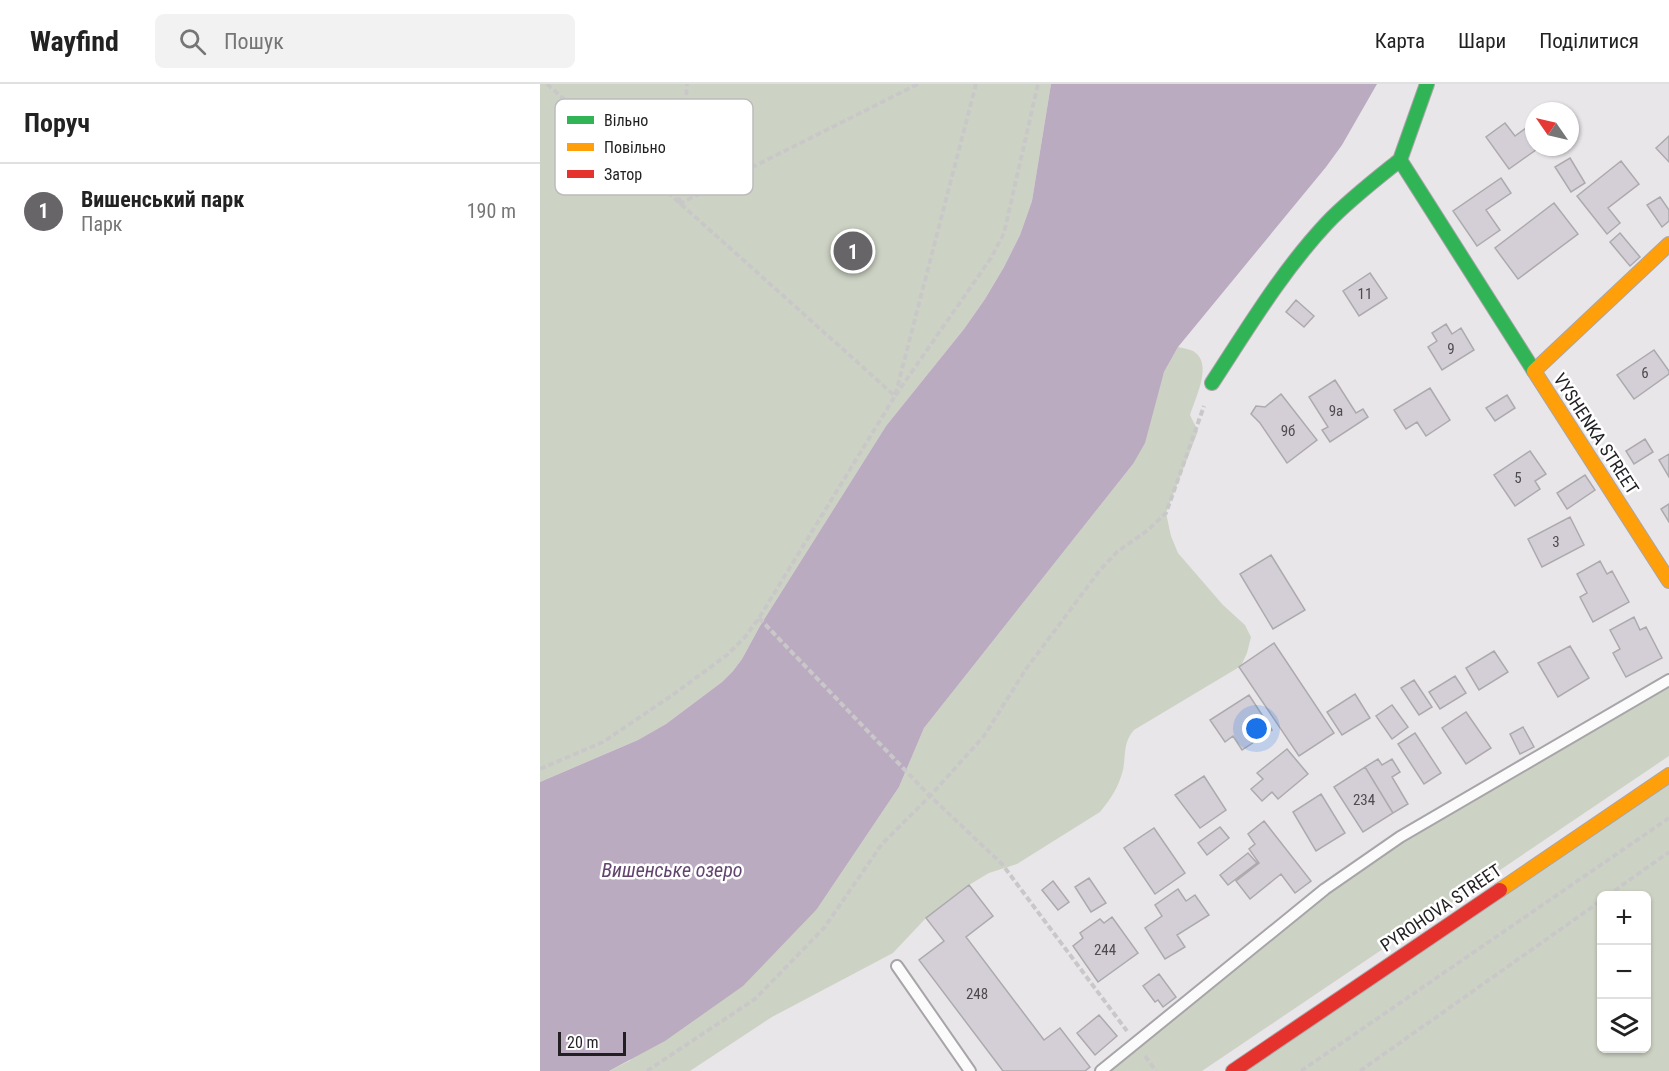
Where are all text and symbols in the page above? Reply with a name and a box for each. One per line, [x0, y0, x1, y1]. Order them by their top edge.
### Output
search box [155, 14, 575, 68]
text: Wayfind [30, 25, 119, 58]
icon: search [176, 25, 209, 58]
text: Пошук [224, 29, 284, 54]
text: Карта [1375, 29, 1425, 53]
text: Шари [1458, 29, 1506, 53]
text: Поділитися [1539, 29, 1639, 53]
legend [555, 99, 753, 195]
north arrow [1525, 102, 1579, 156]
text: Поруч [24, 108, 90, 138]
text: Вільно [604, 111, 648, 130]
text: Повільно [604, 138, 666, 157]
text: Затор [604, 165, 642, 184]
text: Вишенський парк [81, 187, 244, 212]
text: 1 [38, 199, 49, 223]
text: 190 m [467, 199, 516, 223]
text: Парк [81, 212, 122, 236]
pin: 1 [834, 228, 872, 274]
house number: 11 [1358, 285, 1372, 303]
house number: 9 [1447, 340, 1455, 358]
house number: 6 [1641, 364, 1649, 382]
street label: VYSHENKA STREET [1549, 369, 1643, 498]
house number: 9а [1329, 402, 1343, 420]
house number: 9б [1281, 422, 1295, 440]
house number: 5 [1514, 469, 1522, 487]
house number: 3 [1552, 533, 1560, 551]
your location [1242, 714, 1271, 743]
house number: 234 [1353, 791, 1375, 809]
water label: Вишенське озеро [602, 858, 742, 882]
street label: PYROHOVA STREET [1376, 859, 1505, 956]
map controls [1597, 891, 1651, 1053]
button: + [1597, 891, 1651, 945]
house number: 244 [1094, 941, 1116, 959]
button: − [1597, 945, 1651, 999]
house number: 248 [966, 985, 988, 1003]
button: layers [1597, 999, 1651, 1053]
scale bar [558, 1029, 626, 1056]
text: 20 m [567, 1033, 599, 1052]

